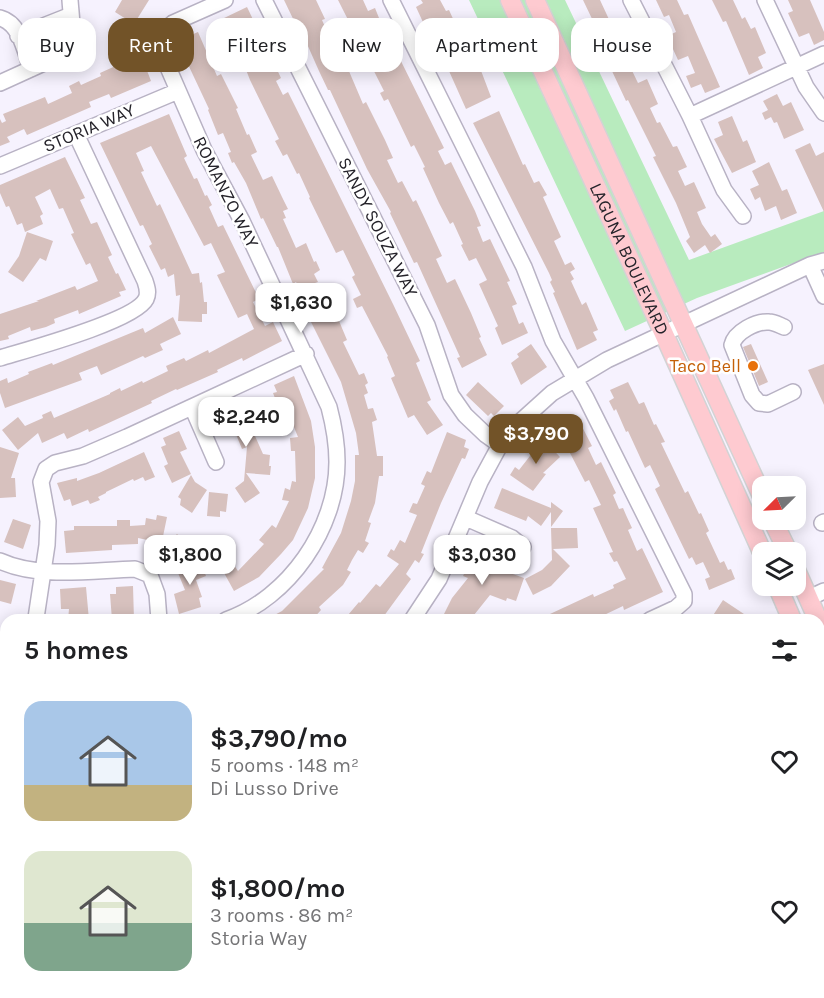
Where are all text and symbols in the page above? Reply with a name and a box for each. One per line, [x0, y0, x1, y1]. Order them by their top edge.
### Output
chip: Buy [18, 18, 96, 72]
chip: Rent [108, 18, 194, 72]
chip: Filters [206, 18, 308, 72]
chip: New [320, 18, 403, 72]
chip: Apartment [415, 18, 559, 72]
chip: House [571, 18, 673, 72]
street label: STORIA WAY [40, 99, 138, 157]
street label: ROMANZO WAY [188, 132, 264, 252]
street label: SANDY SOUZA WAY [333, 153, 423, 301]
street label: LAGUNA BOULEVARD [585, 179, 674, 338]
pin: $1,630 [252, 283, 350, 334]
text: $1,630 [269, 291, 333, 314]
place label: Taco Bell [670, 355, 741, 377]
marker: Taco Bell [746, 359, 760, 373]
pin: $2,240 [197, 397, 295, 448]
text: $2,240 [212, 405, 280, 428]
pin: $3,790 [487, 414, 585, 465]
text: $3,790 [503, 422, 569, 445]
north arrow [752, 476, 806, 530]
map controls [752, 476, 806, 596]
pin: $1,800 [141, 535, 239, 586]
pin: $3,030 [433, 535, 531, 586]
button: layers [752, 542, 806, 596]
text: $1,800 [158, 543, 222, 566]
text: $3,030 [447, 543, 517, 566]
icon: filters [768, 634, 801, 667]
text: 5 homes [24, 635, 129, 666]
text: $3,790/mo [210, 723, 348, 754]
icon: home [72, 725, 144, 797]
icon: heart [768, 745, 801, 778]
text: 5 rooms · 148 m² [210, 754, 359, 777]
text: Di Lusso Drive [210, 777, 339, 800]
text: $1,800/mo [210, 873, 345, 904]
icon: home [72, 875, 144, 947]
icon: heart [768, 895, 801, 928]
text: 3 rooms · 86 m² [210, 904, 353, 927]
text: Storia Way [210, 927, 307, 950]

